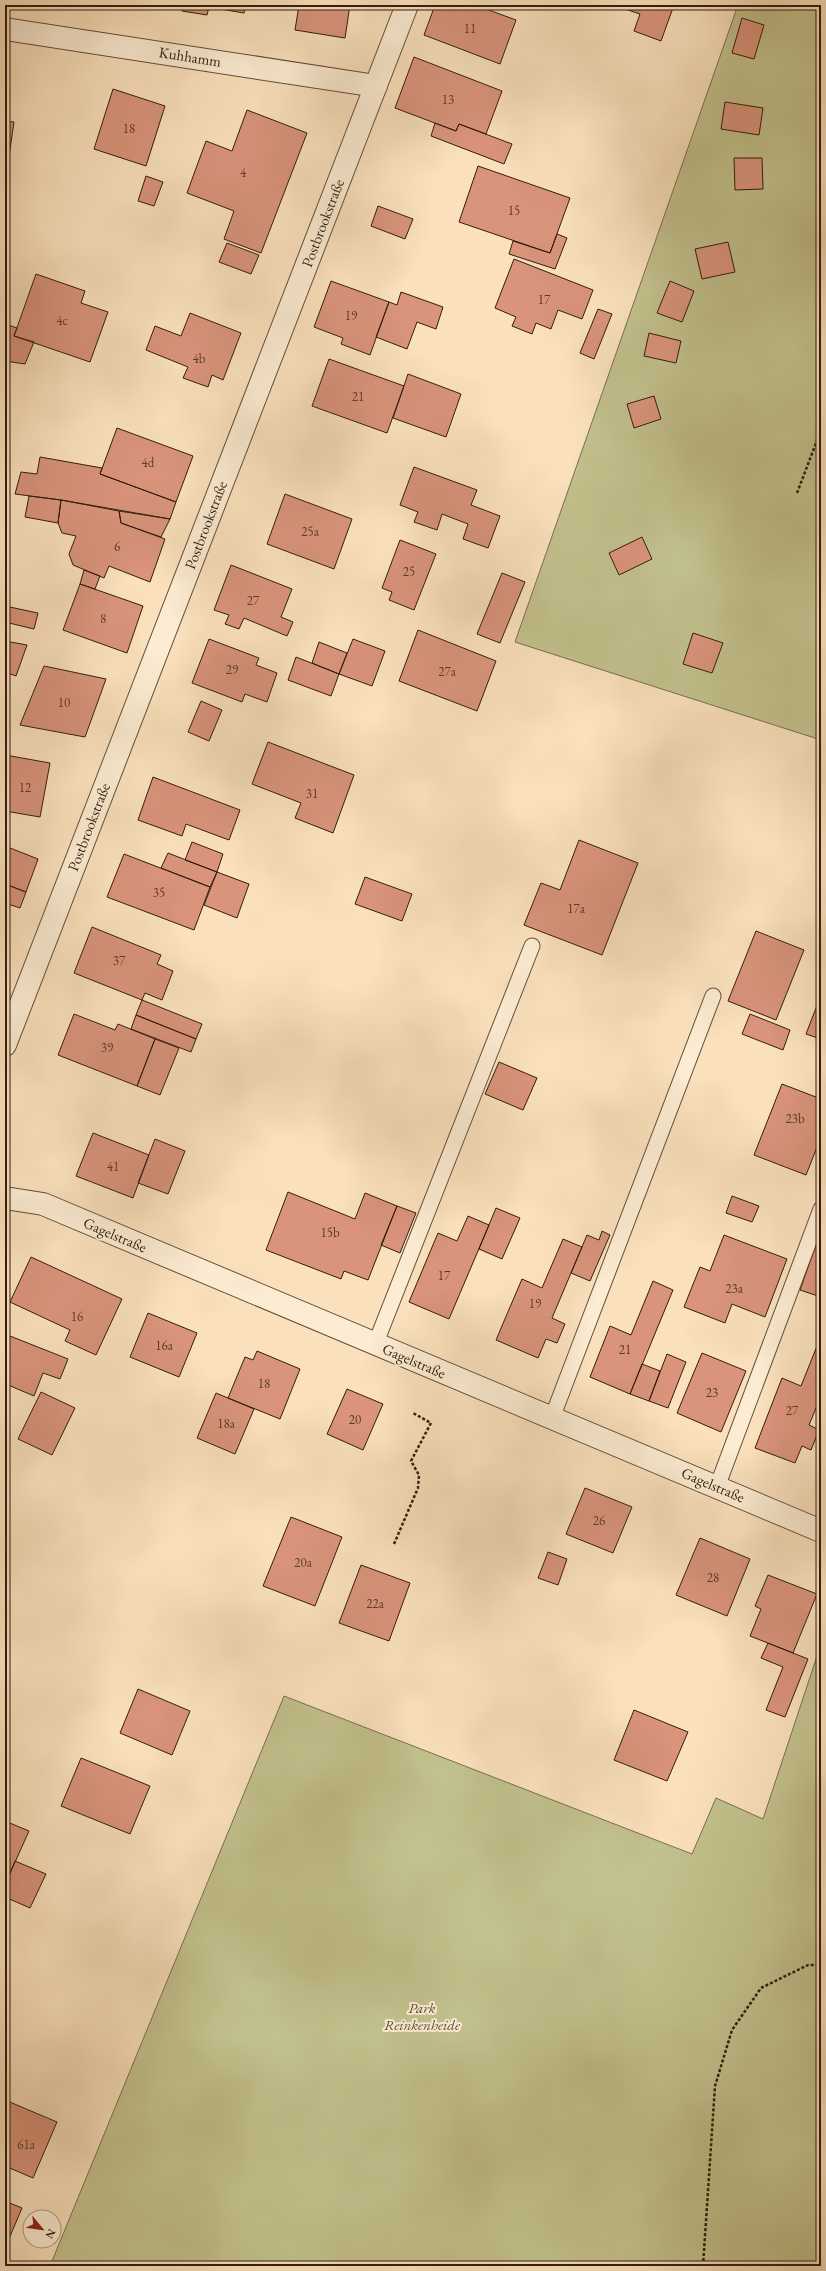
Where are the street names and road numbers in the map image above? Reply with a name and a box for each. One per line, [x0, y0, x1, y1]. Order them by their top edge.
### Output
street label: Kuhhamm [158, 42, 223, 71]
street label: Postbrookstraße [297, 176, 348, 270]
street label: Postbrookstraße [180, 478, 231, 572]
street label: Postbrookstraße [63, 780, 114, 874]
street label: Gagelstraße [81, 1213, 150, 1256]
street label: Gagelstraße [380, 1339, 449, 1382]
street label: Gagelstraße [679, 1463, 748, 1506]

